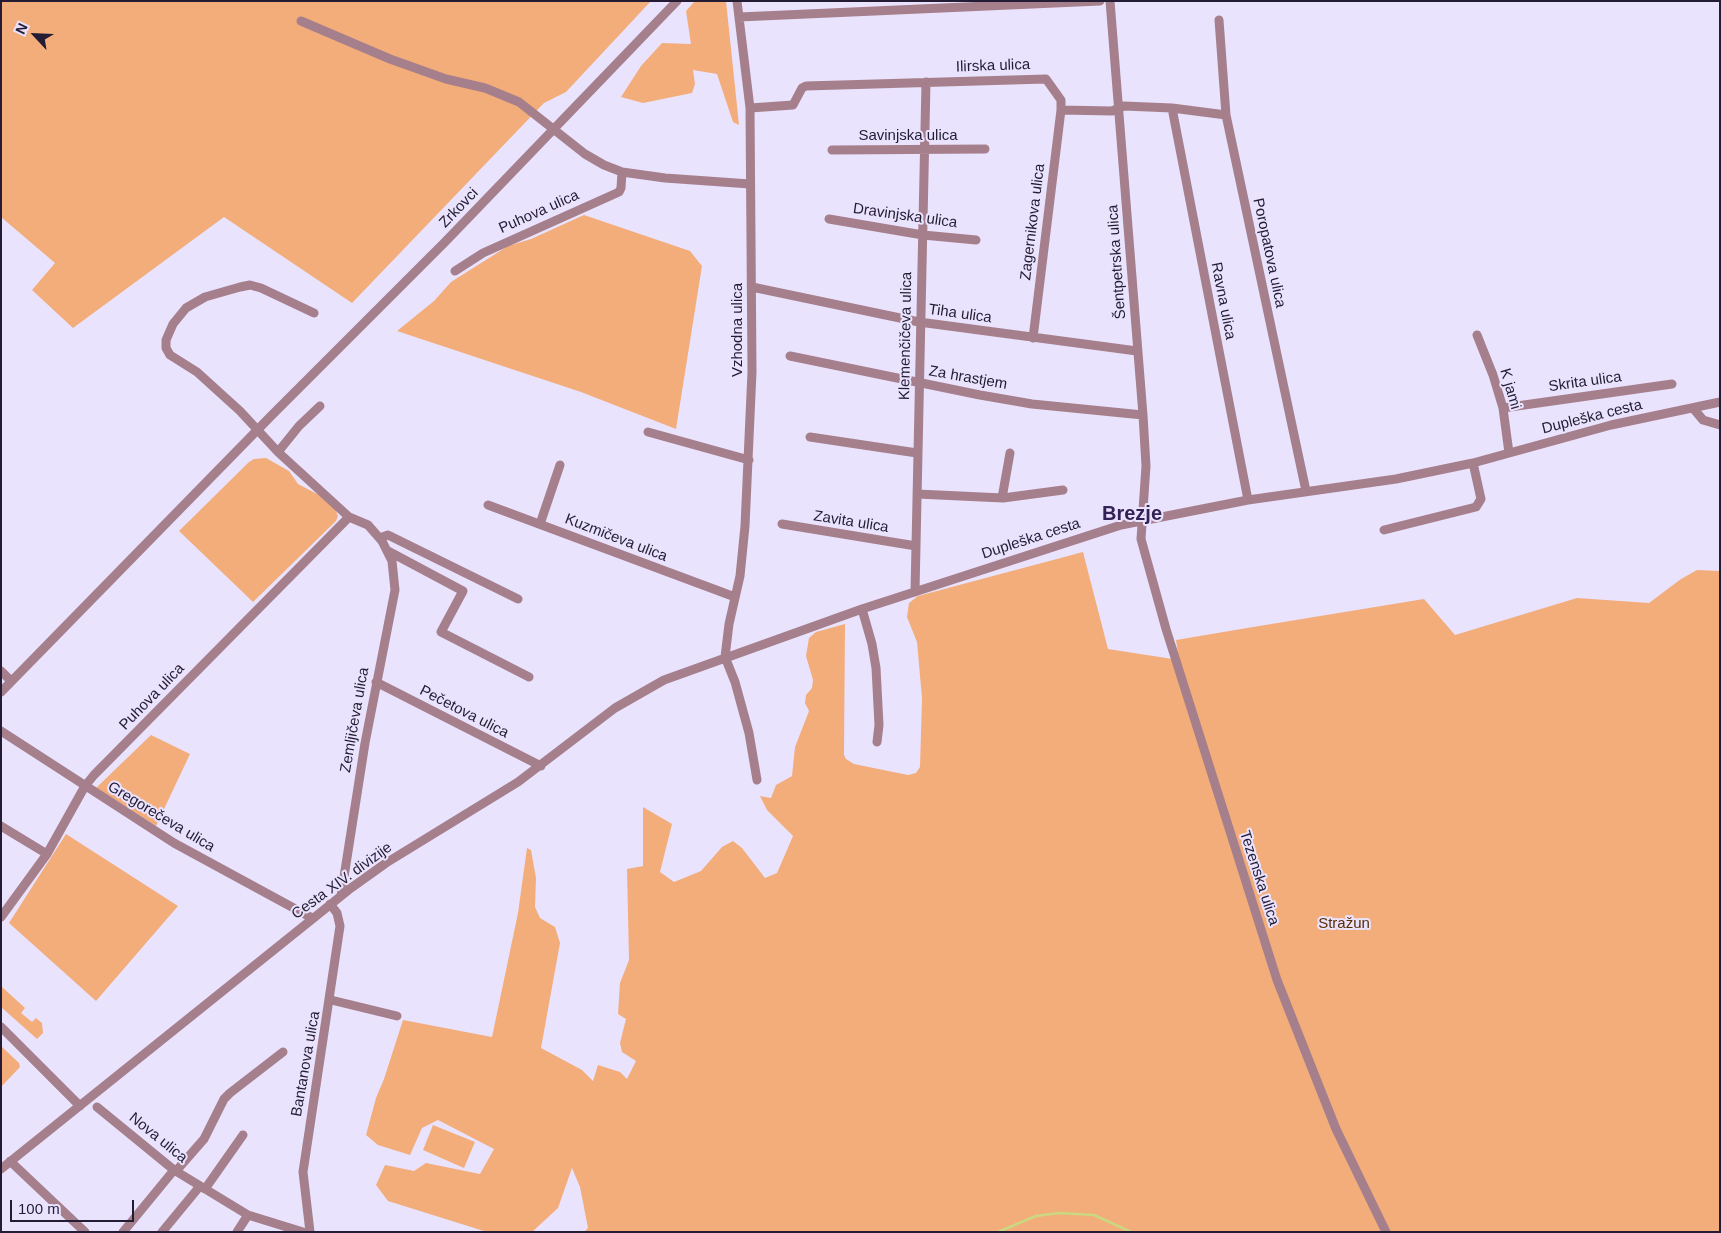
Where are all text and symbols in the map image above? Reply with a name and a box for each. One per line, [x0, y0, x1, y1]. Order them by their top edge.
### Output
north arrow [10, 10, 60, 60]
text: N [12, 21, 31, 37]
street label: Ilirska ulica [956, 56, 1030, 76]
street label: Savinjska ulica [858, 127, 958, 145]
street label: Zagernikova ulica [1017, 163, 1049, 281]
street label: Zrkovci [436, 184, 482, 232]
street label: Puhova ulica [496, 186, 582, 238]
street label: Poropatova ulica [1249, 196, 1289, 310]
street label: Dravinjska ulica [852, 200, 958, 232]
street label: Šentpetrska ulica [1104, 204, 1130, 320]
street label: Ravna ulica [1207, 261, 1239, 341]
street label: Klemenčičeva ulica [896, 272, 916, 400]
street label: Vzhodna ulica [729, 283, 747, 377]
street label: Tiha ulica [927, 301, 993, 327]
street label: Za hrastjem [927, 362, 1009, 394]
street label: K jami [1496, 366, 1524, 412]
street label: Skrita ulica [1547, 368, 1623, 396]
street label: Dupleška cesta [1540, 396, 1644, 438]
district label: Brezje [1102, 502, 1162, 526]
street label: Zavita ulica [812, 507, 890, 537]
street label: Kuzmičeva ulica [562, 510, 670, 566]
street label: Dupleška cesta [979, 515, 1083, 563]
street label: Puhova ulica [116, 660, 188, 734]
street label: Zemljičeva ulica [337, 666, 373, 774]
street label: Pečetova ulica [416, 682, 512, 742]
street label: Gregorečeva ulica [104, 778, 218, 856]
street label: Tezenska ulica [1235, 828, 1283, 928]
street label: Cesta XIV. divizije [288, 839, 396, 923]
park label: Stražun [1318, 915, 1370, 933]
street label: Bantanova ulica [288, 1010, 324, 1118]
street label: Nova ulica [125, 1109, 191, 1167]
scale bar [12, 1190, 136, 1222]
text: 100 m [18, 1200, 60, 1217]

